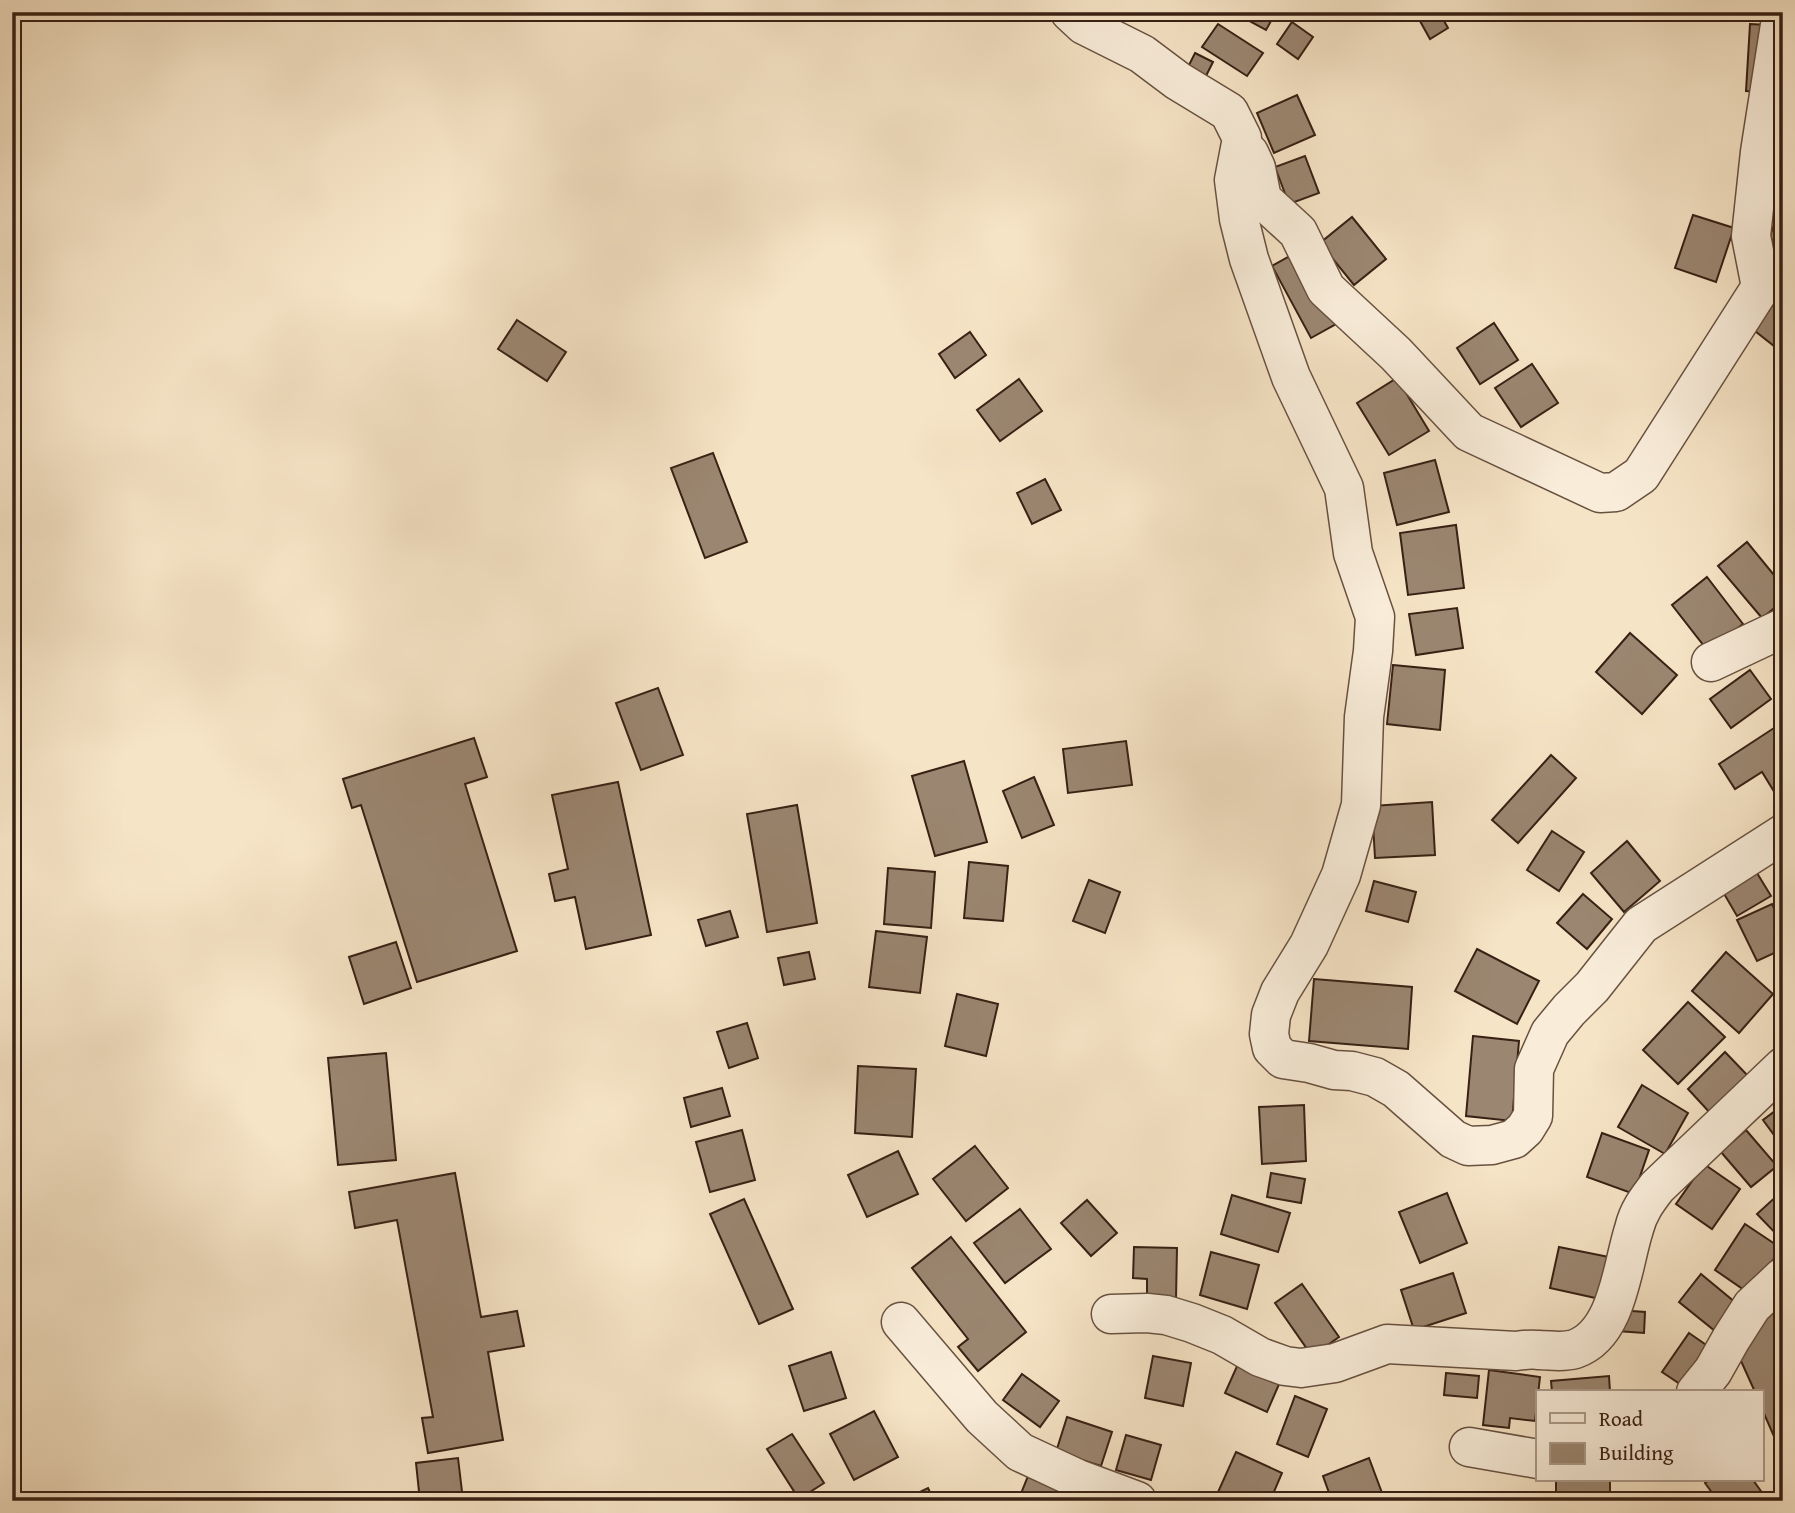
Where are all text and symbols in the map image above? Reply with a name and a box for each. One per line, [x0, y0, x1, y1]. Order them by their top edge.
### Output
legend [1536, 1390, 1764, 1482]
text: Road [1599, 1403, 1644, 1434]
text: Building [1599, 1437, 1674, 1468]

